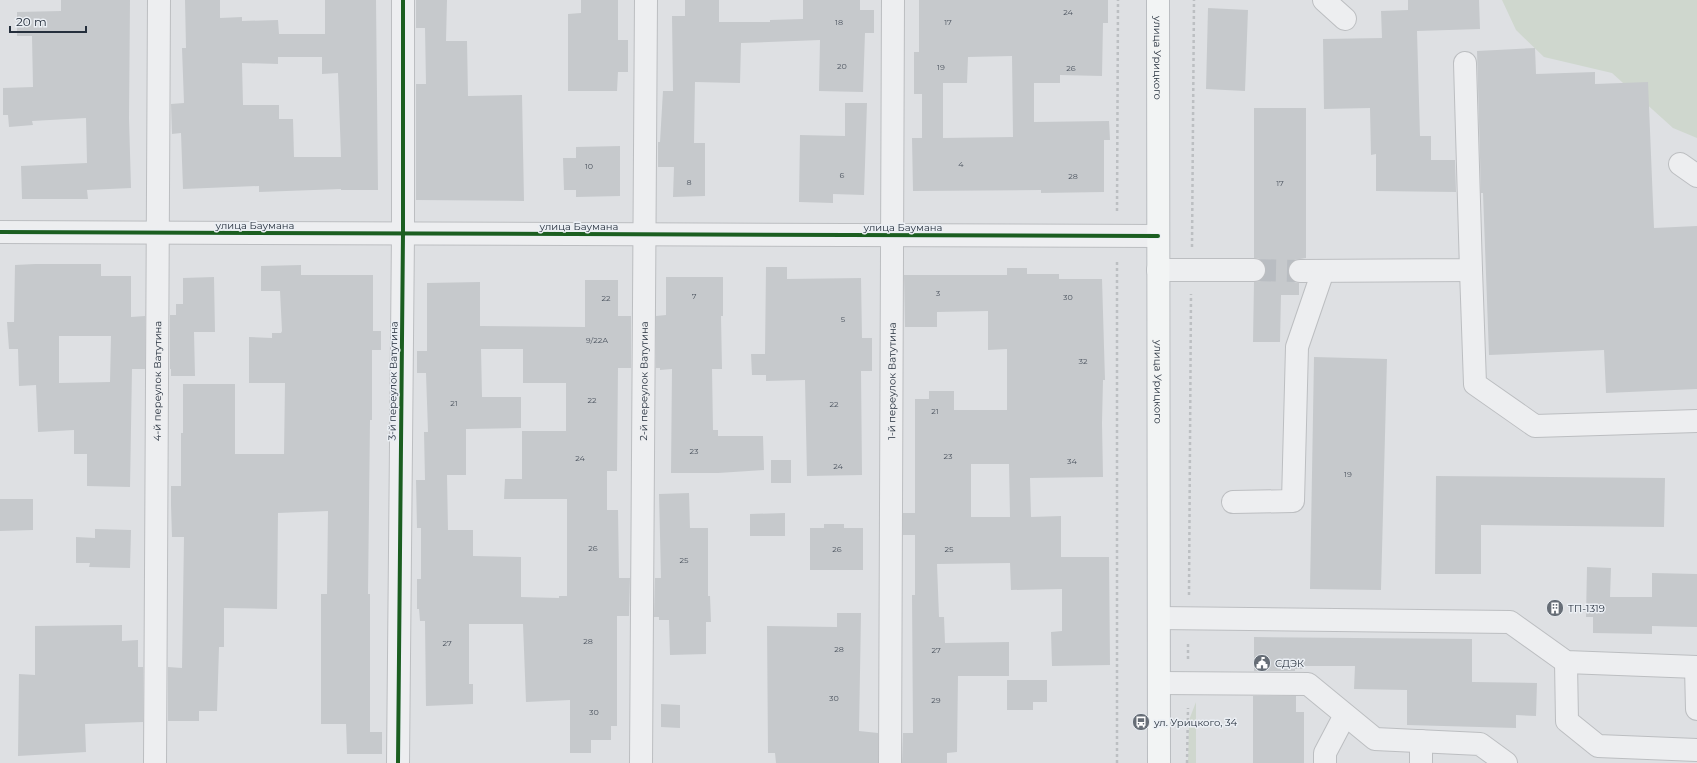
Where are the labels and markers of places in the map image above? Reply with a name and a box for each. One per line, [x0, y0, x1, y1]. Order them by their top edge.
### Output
building icon: ТП-1319 [1545, 598, 1565, 618]
place label: ТП-1319 [1568, 602, 1605, 615]
public building icon: СДЭК [1252, 653, 1272, 673]
place label: СДЭК [1275, 657, 1304, 670]
bus stop icon: ул. Урицкого, 34 [1131, 712, 1151, 732]
place label: ул. Урицкого, 34 [1153, 716, 1238, 729]

